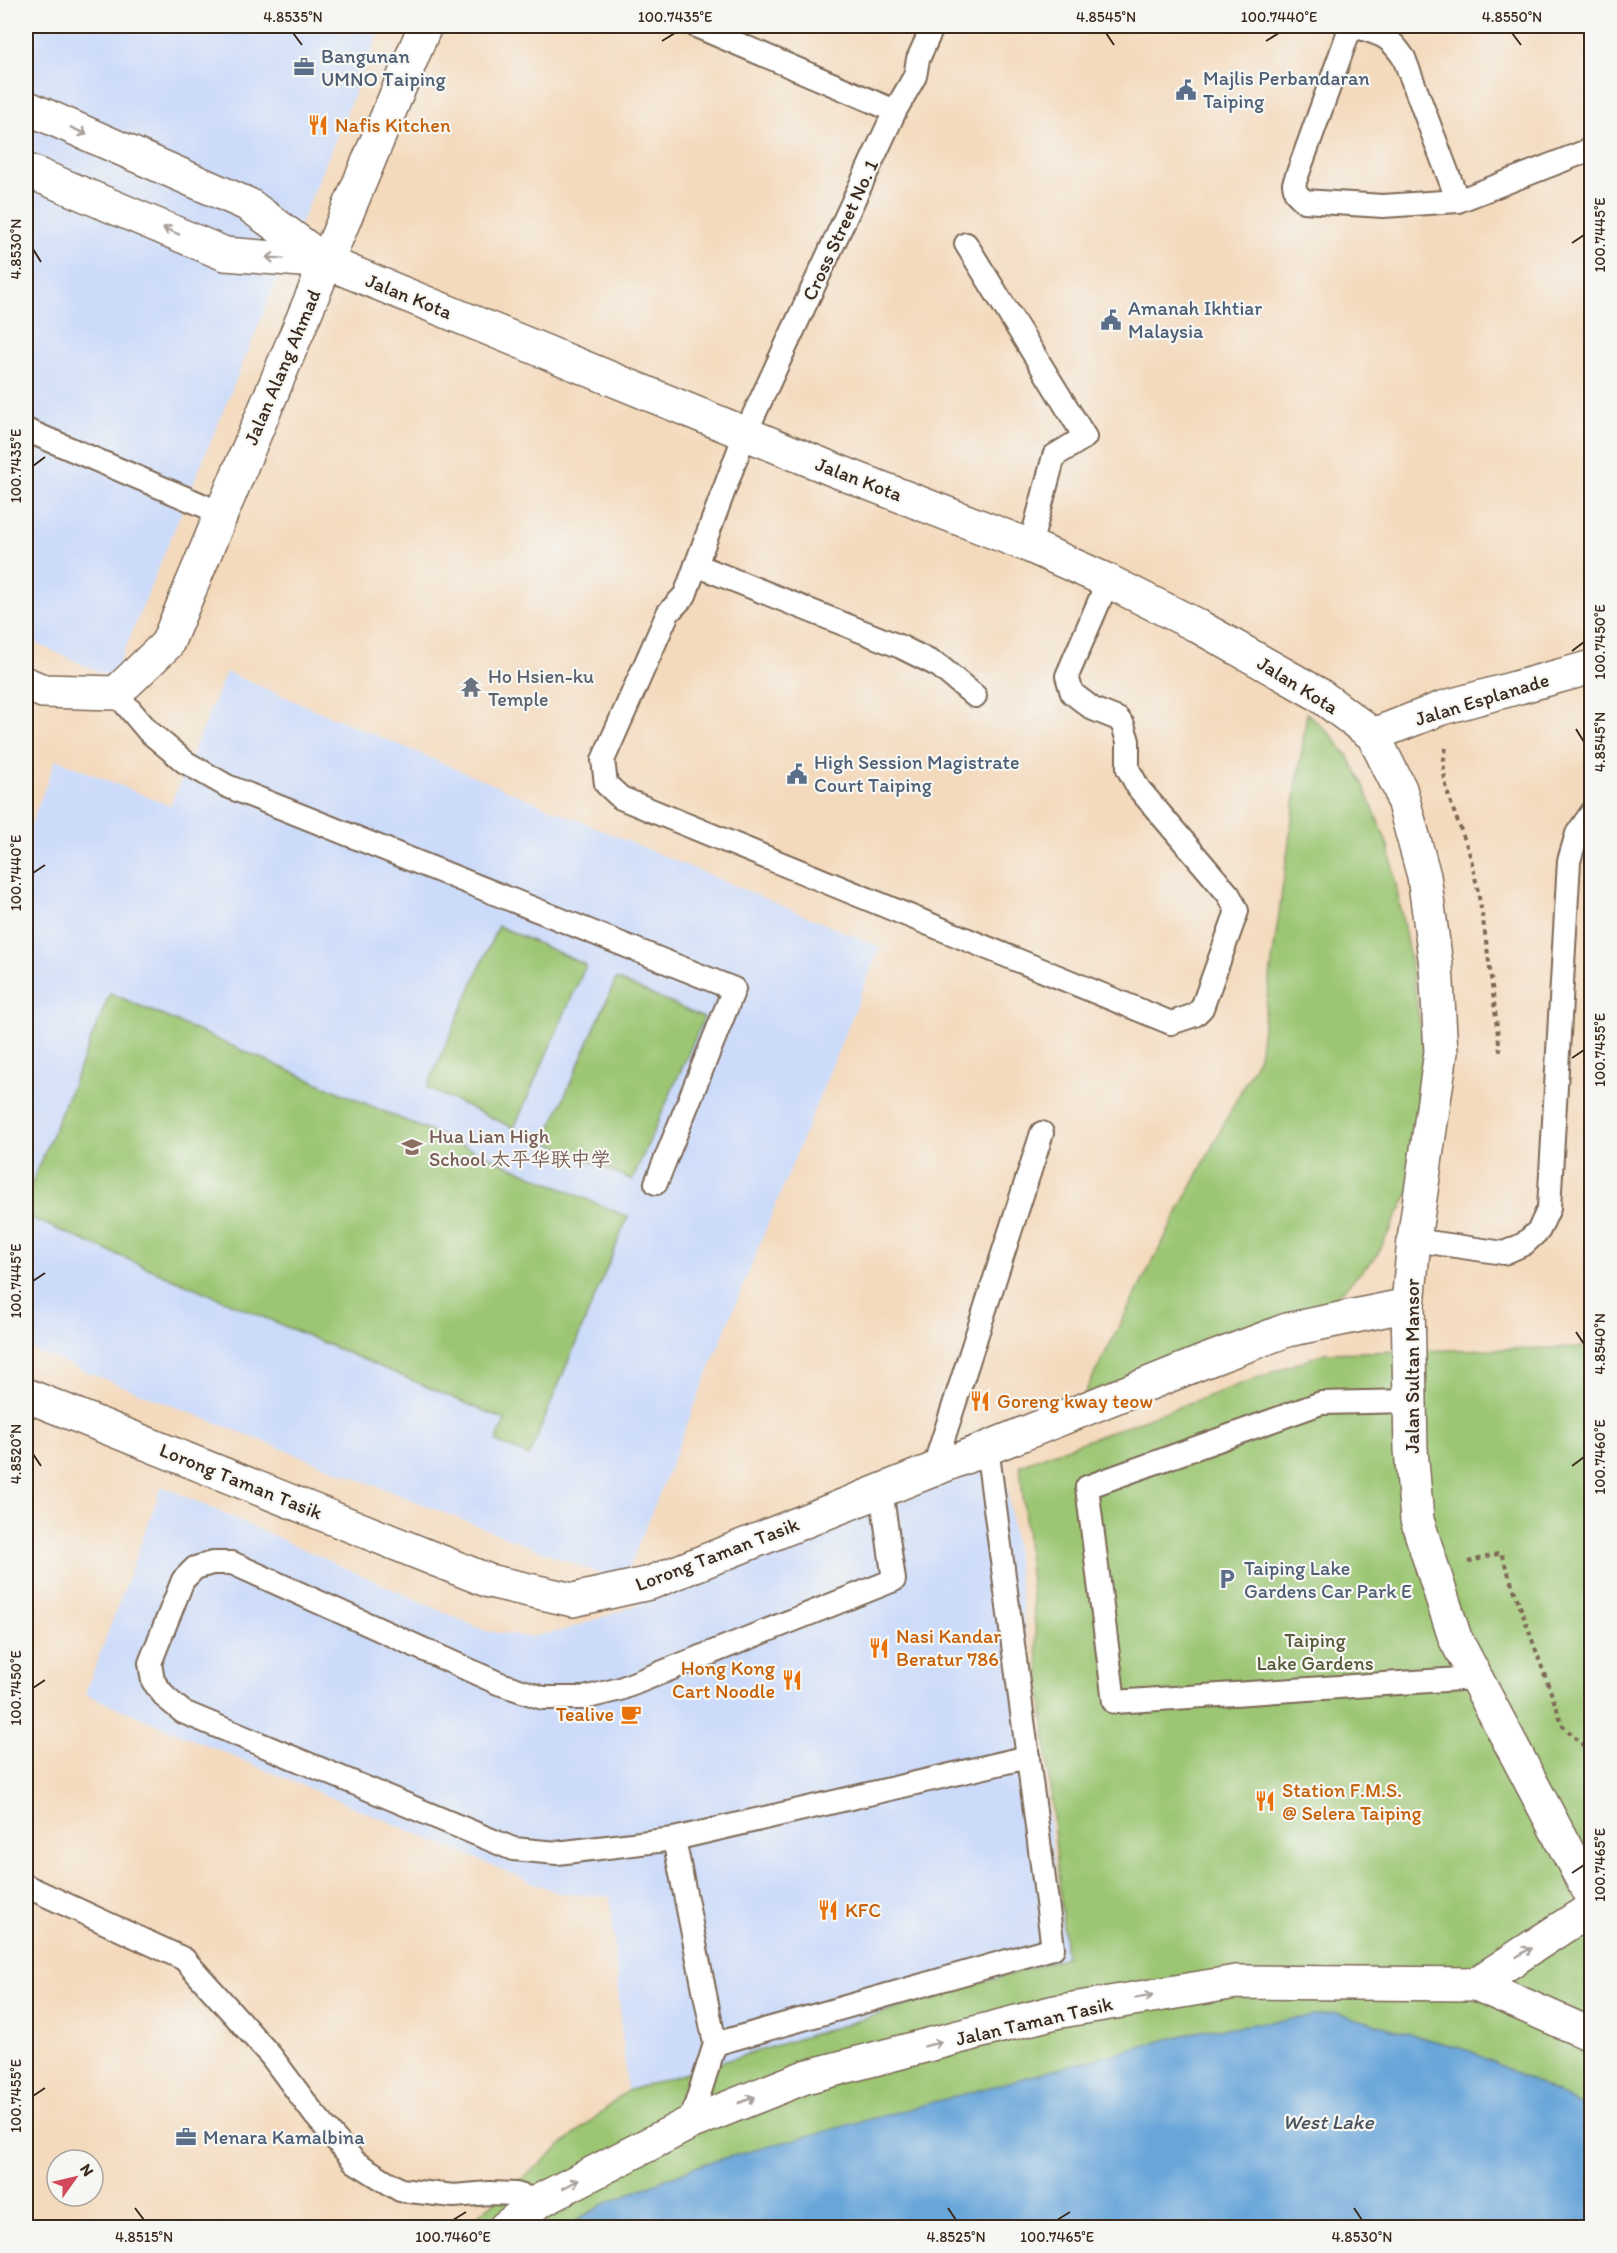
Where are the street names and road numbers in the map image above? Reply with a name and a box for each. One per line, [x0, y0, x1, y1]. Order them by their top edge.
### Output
street label: Cross Street No. 1 [797, 156, 883, 304]
street label: Jalan Kota [362, 268, 456, 324]
street label: Jalan Alang Ahmad [238, 285, 326, 448]
street label: Jalan Kota [812, 451, 906, 507]
street label: Jalan Kota [1253, 651, 1343, 720]
street label: Jalan Esplanade [1412, 667, 1552, 731]
street label: Jalan Sultan Mansor [1400, 1278, 1424, 1454]
street label: Lorong Taman Tasik [156, 1437, 326, 1525]
street label: Lorong Taman Tasik [632, 1512, 803, 1596]
street label: Jalan Taman Tasik [953, 1991, 1116, 2051]

